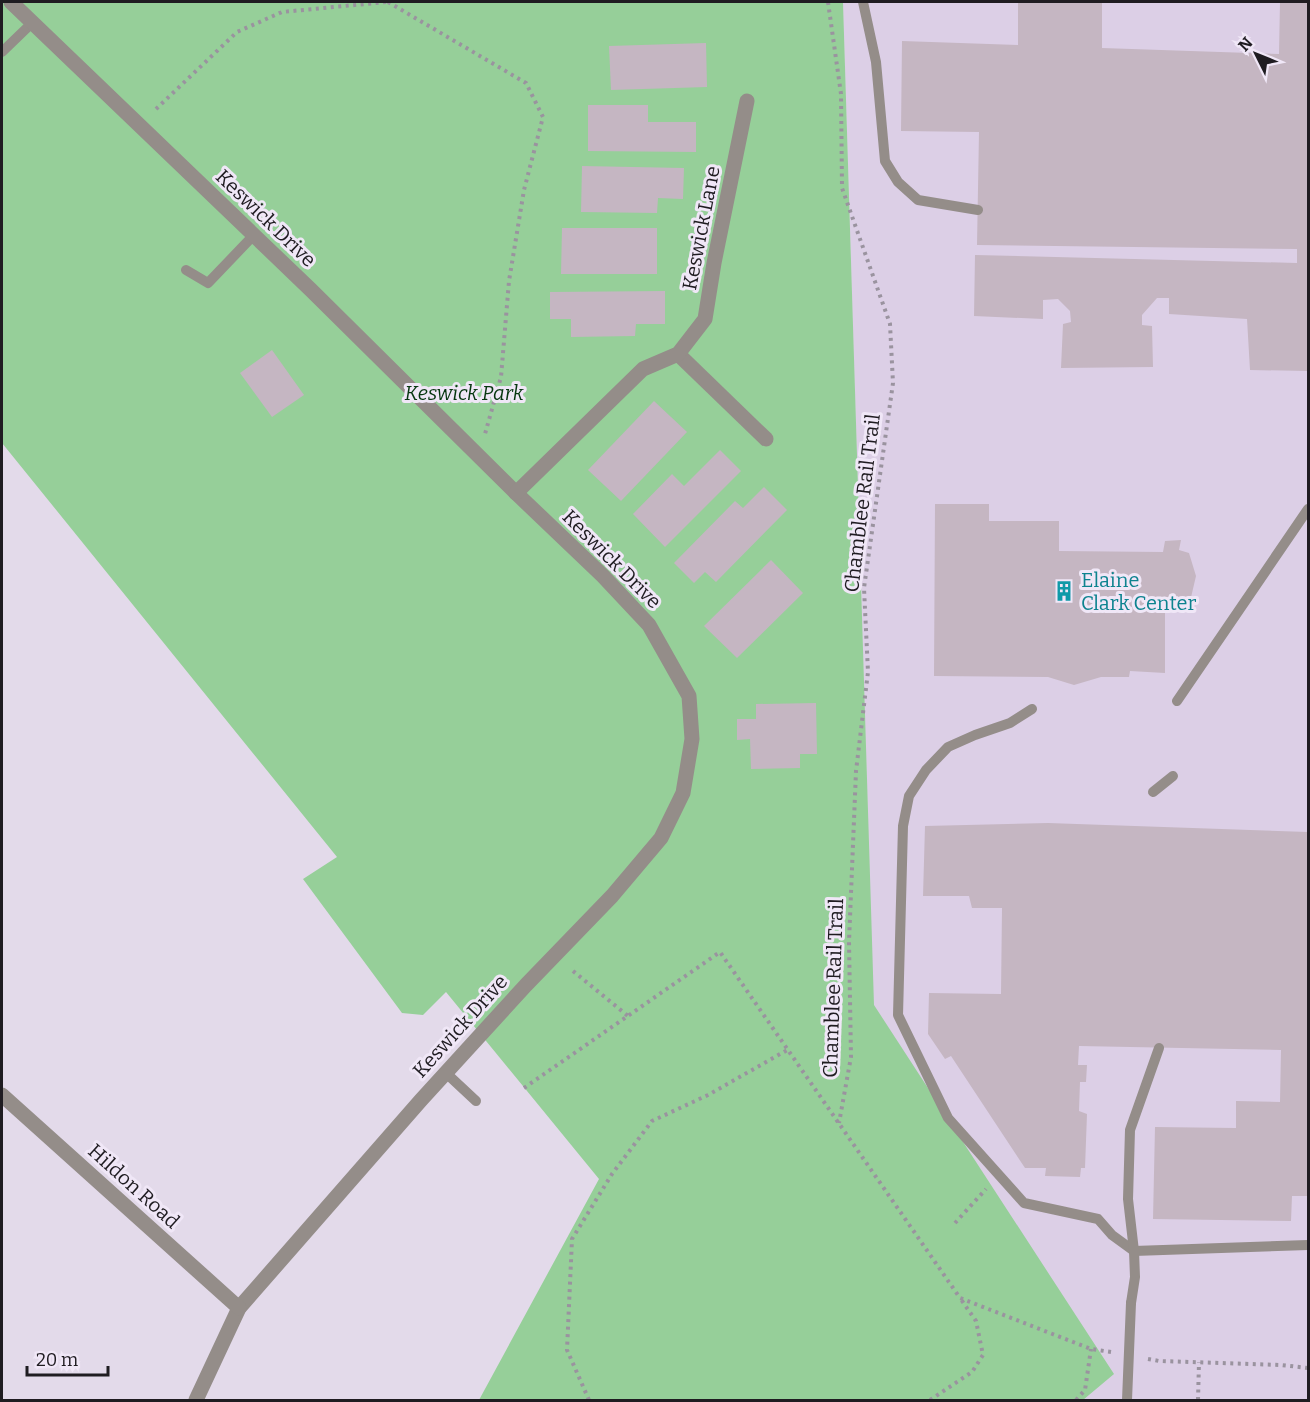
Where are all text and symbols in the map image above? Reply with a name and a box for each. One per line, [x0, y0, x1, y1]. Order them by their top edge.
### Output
north arrow [1226, 24, 1286, 84]
text: N [1234, 33, 1257, 55]
street label: Keswick Drive [211, 164, 321, 272]
street label: Keswick Lane [677, 164, 725, 292]
park label: Keswick Park [404, 381, 524, 405]
street label: Chamblee Rail Trail [839, 412, 885, 594]
street label: Keswick Drive [558, 505, 666, 613]
place label: Elaine Clark Center [1081, 568, 1196, 615]
building icon: Elaine Clark Center [1052, 579, 1076, 603]
street label: Chamblee Rail Trail [818, 898, 848, 1078]
street label: Keswick Drive [408, 970, 512, 1082]
street label: Hildon Road [83, 1139, 185, 1233]
scale bar [27, 1339, 108, 1377]
text: 20 m [36, 1349, 78, 1371]

